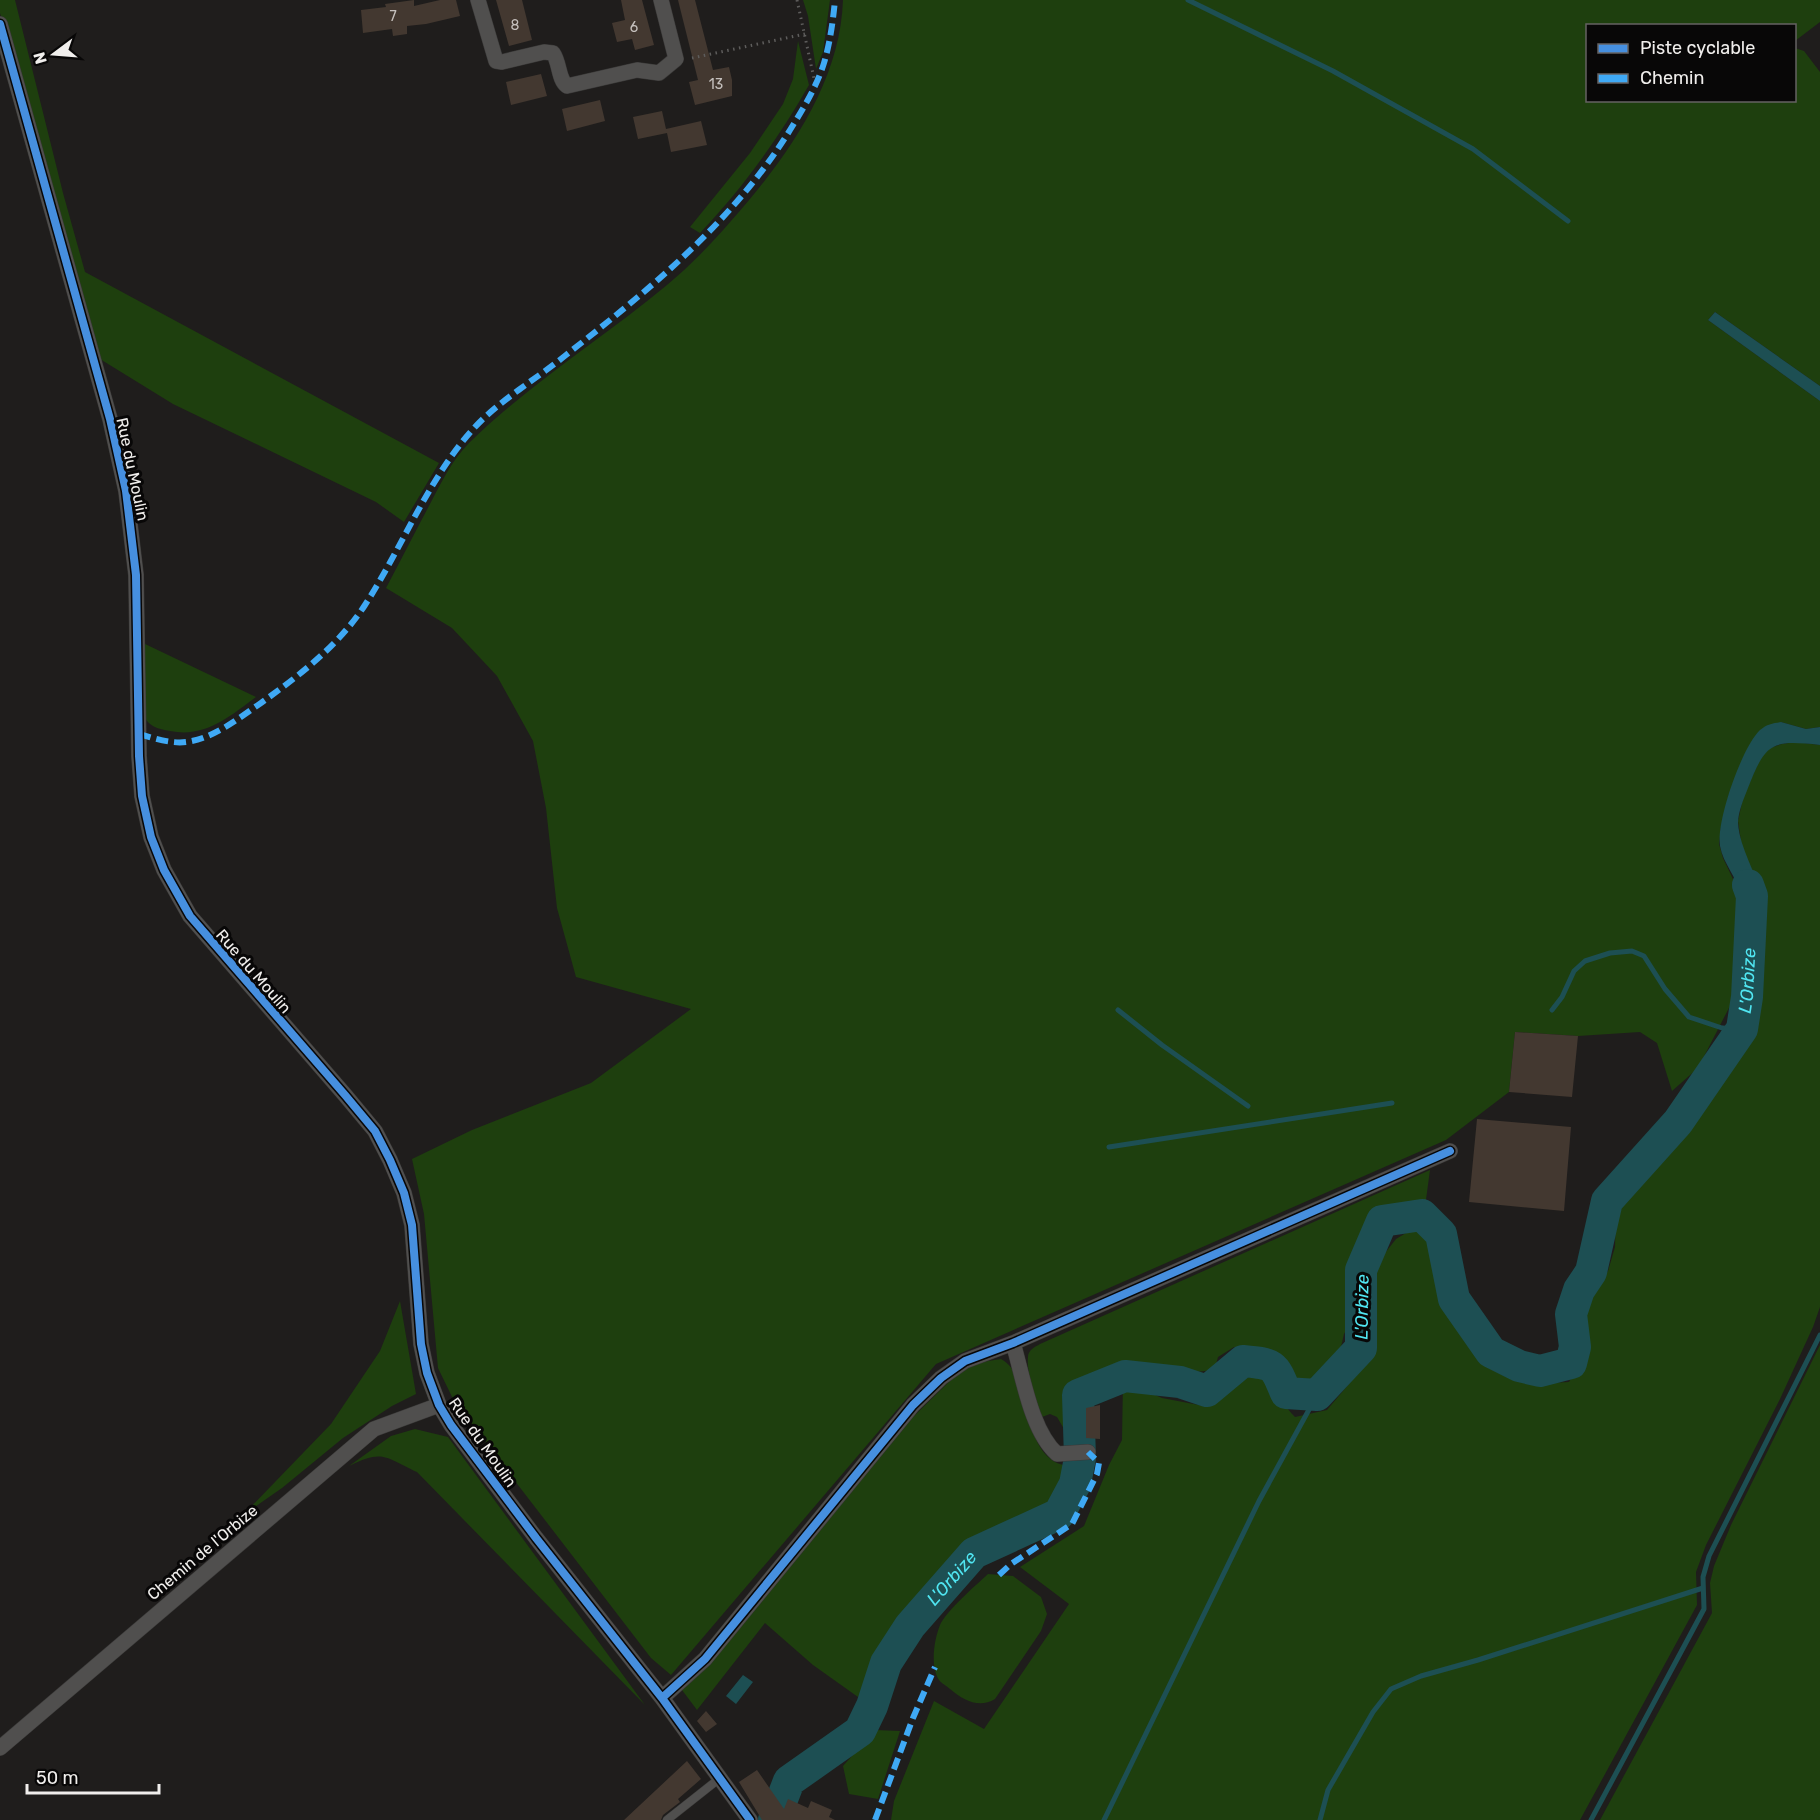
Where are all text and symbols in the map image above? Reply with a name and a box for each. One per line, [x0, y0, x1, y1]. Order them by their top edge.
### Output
house number: 7 [389, 8, 397, 25]
house number: 8 [511, 17, 520, 34]
house number: 6 [630, 19, 638, 36]
north arrow [24, 24, 84, 84]
legend [1586, 24, 1796, 102]
text: Piste cyclable [1640, 37, 1755, 59]
text: N [29, 50, 51, 66]
text: Chemin [1640, 67, 1704, 89]
house number: 13 [709, 76, 723, 93]
street label: Rue du Moulin [112, 416, 153, 522]
street label: Rue du Moulin [212, 925, 295, 1017]
water label: L'Orbize [1734, 947, 1760, 1015]
water label: L'Orbize [1350, 1274, 1374, 1340]
street label: Rue du Moulin [445, 1394, 520, 1491]
street label: Chemin de l'Orbize [143, 1501, 261, 1604]
water label: L'Orbize [922, 1547, 982, 1610]
scale bar [27, 1757, 159, 1795]
text: 50 m [36, 1767, 79, 1789]

